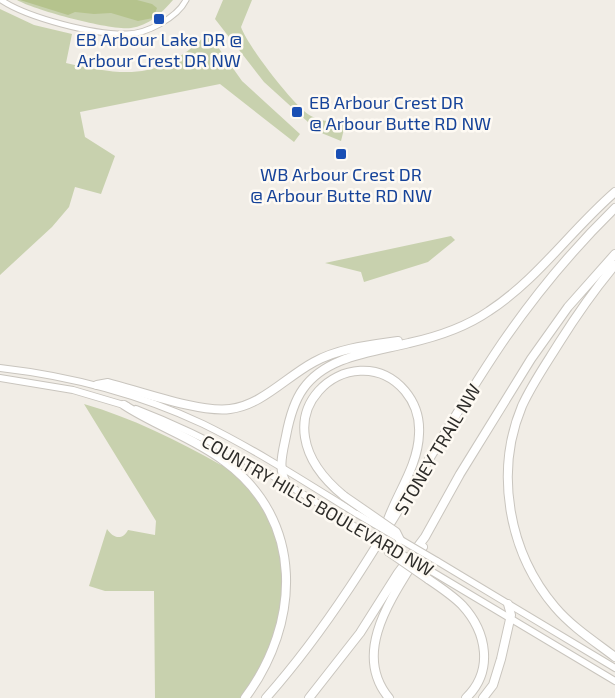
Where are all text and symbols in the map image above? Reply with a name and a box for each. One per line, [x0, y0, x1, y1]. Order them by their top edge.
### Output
marker: EB Arbour Lake DR @ Arbour Crest DR NW [152, 12, 166, 26]
place label: EB Arbour Lake DR @ Arbour Crest DR NW [76, 28, 242, 71]
place label: EB Arbour Crest DR @ Arbour Butte RD NW [309, 91, 491, 134]
marker: EB Arbour Crest DR @ Arbour Butte RD NW [290, 105, 304, 119]
marker: WB Arbour Crest DR @ Arbour Butte RD NW [334, 147, 348, 161]
place label: WB Arbour Crest DR @ Arbour Butte RD NW [250, 163, 432, 206]
street label: STONEY TRAIL NW [389, 380, 485, 518]
street label: COUNTRY HILLS BOULEVARD NW [198, 429, 438, 581]

